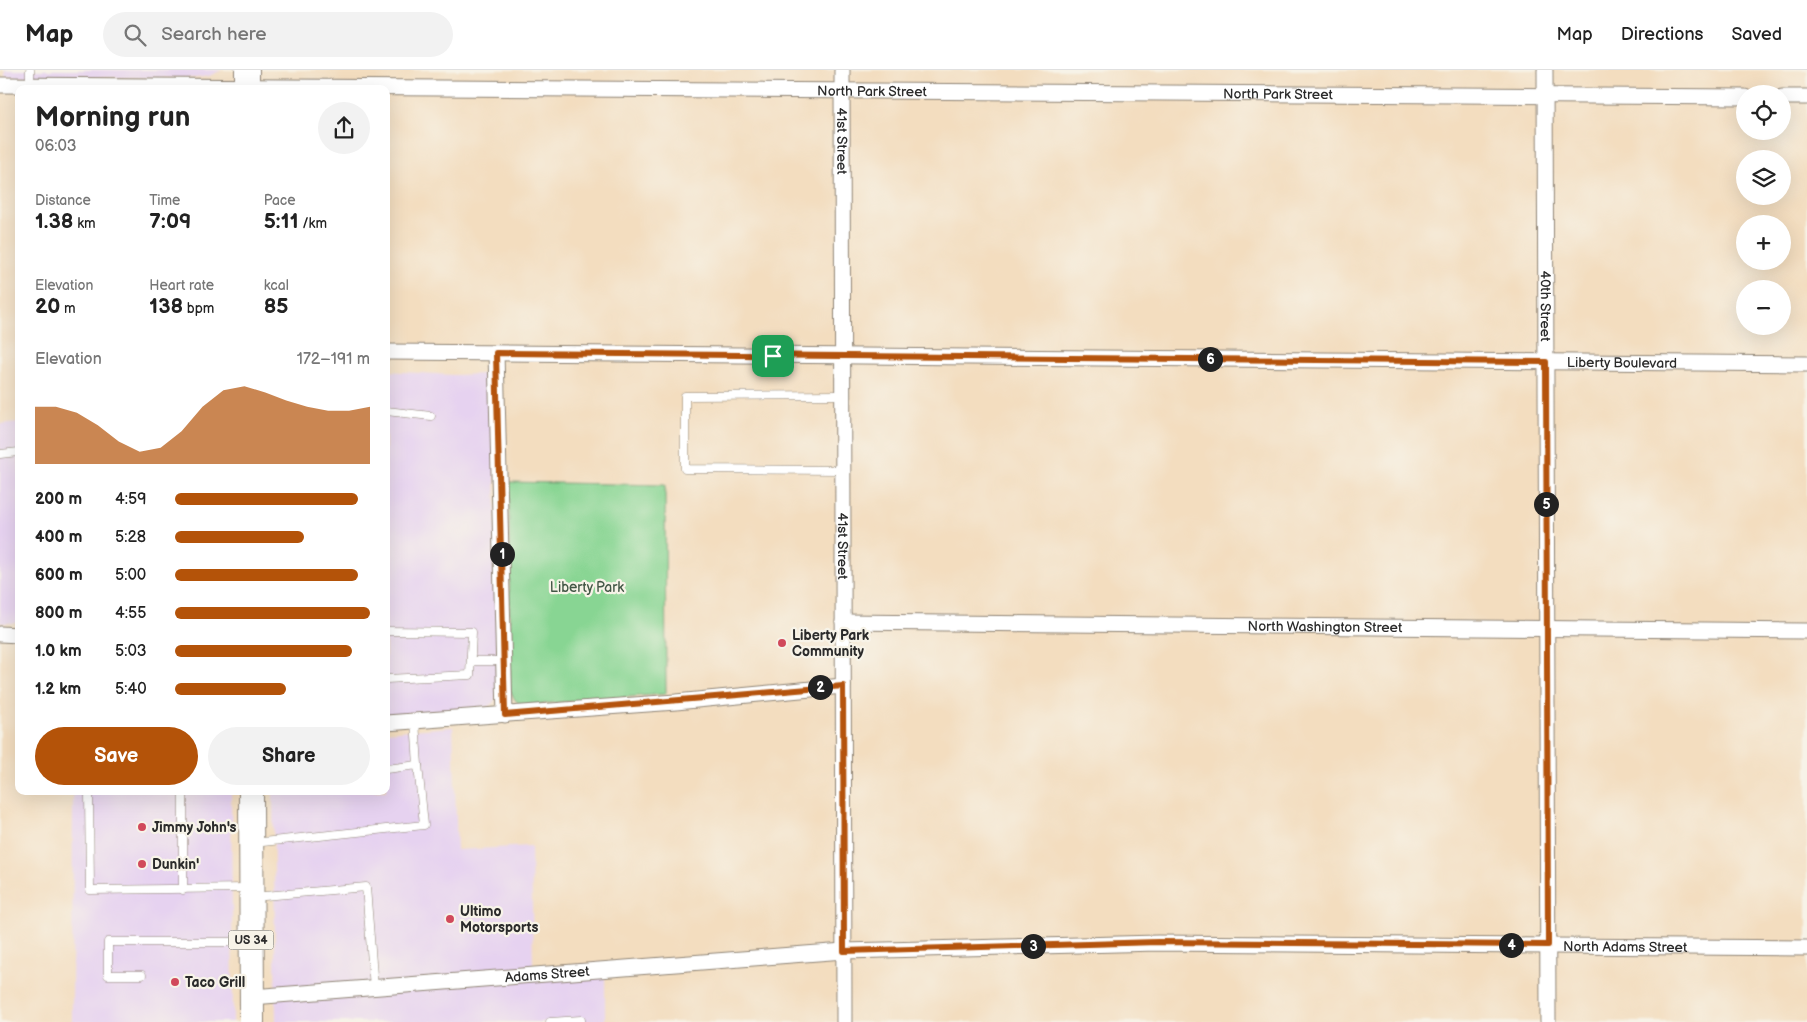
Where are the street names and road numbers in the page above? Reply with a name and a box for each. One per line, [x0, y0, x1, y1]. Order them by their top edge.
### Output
street label: North Park Street [817, 83, 928, 100]
street label: North Park Street [1223, 85, 1334, 103]
street label: 41st Street [833, 107, 850, 175]
street label: 40th Street [1537, 271, 1554, 342]
street label: Liberty Boulevard [1567, 354, 1677, 372]
street label: 41st Street [834, 512, 851, 580]
street label: North Washington Street [1248, 618, 1403, 636]
road number: US 34 [228, 930, 274, 950]
street label: North Adams Street [1563, 938, 1688, 956]
street label: Adams Street [504, 963, 591, 986]

